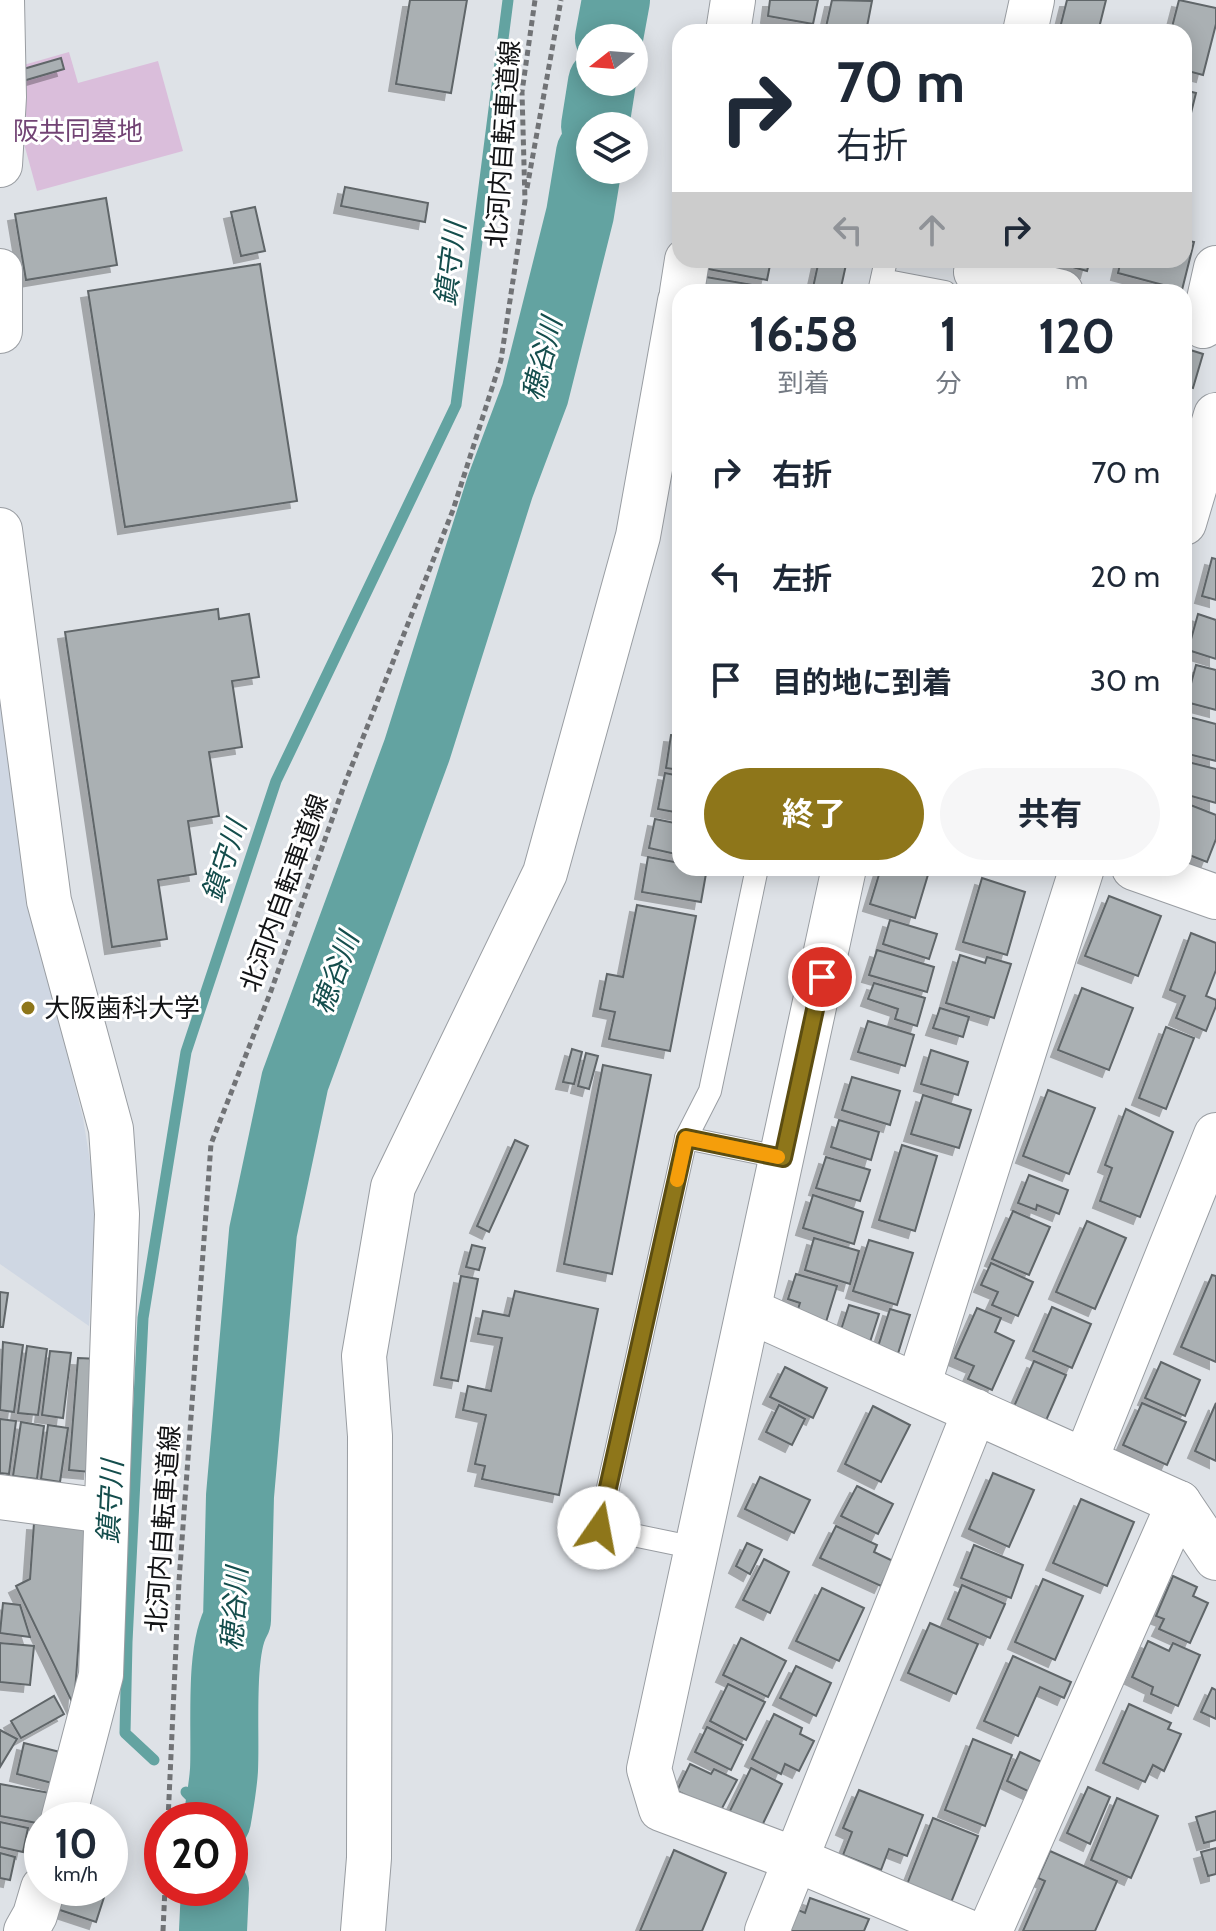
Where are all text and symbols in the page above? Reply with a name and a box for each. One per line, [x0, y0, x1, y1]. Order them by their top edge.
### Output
north arrow [576, 24, 648, 96]
map controls [576, 24, 648, 184]
street label: 北河内自転車道線 [480, 39, 526, 249]
text: 70 m [836, 48, 965, 116]
icon: right [704, 56, 808, 160]
button: layers [576, 112, 648, 184]
park label: 阪共同墓地 [13, 115, 143, 147]
text: 右折 [836, 123, 908, 167]
icon: left [826, 208, 870, 252]
icon: ahead [910, 208, 954, 252]
icon: right [994, 208, 1038, 252]
water label: 鎮守川 [428, 217, 472, 308]
text: 16:58 [749, 305, 859, 363]
text: 1 [940, 305, 957, 363]
text: 120 [1038, 307, 1115, 365]
water label: 穂谷川 [515, 311, 569, 404]
text: m [1065, 364, 1088, 396]
text: 到着 [778, 367, 830, 399]
text: 分 [936, 367, 962, 399]
icon: right [704, 450, 748, 494]
text: 70 m [1091, 454, 1160, 491]
text: 右折 [772, 456, 832, 493]
icon: left [704, 554, 748, 598]
text: 20 m [1090, 558, 1160, 595]
text: 左折 [772, 560, 832, 597]
icon: arrive [704, 658, 748, 702]
text: 30 m [1090, 662, 1160, 699]
text: 目的地に到着 [772, 664, 952, 701]
button: 終了 [704, 768, 924, 860]
button: 共有 [940, 768, 1160, 860]
street label: 北河内自転車道線 [233, 790, 335, 996]
water label: 鎮守川 [195, 813, 254, 906]
water label: 穂谷川 [305, 925, 366, 1018]
pin [788, 943, 856, 1011]
icon: arrive [800, 955, 844, 999]
place label: 大阪歯科大学 [44, 992, 200, 1024]
marker: 大阪歯科大学 [19, 999, 37, 1017]
street label: 北河内自転車道線 [140, 1424, 186, 1634]
water label: 鎮守川 [91, 1456, 129, 1545]
position arrow [557, 1486, 641, 1570]
water label: 穂谷川 [214, 1563, 254, 1652]
speed limit sign: 20 [144, 1802, 248, 1906]
text: 10 [55, 1819, 98, 1868]
text: km/h [54, 1862, 98, 1886]

